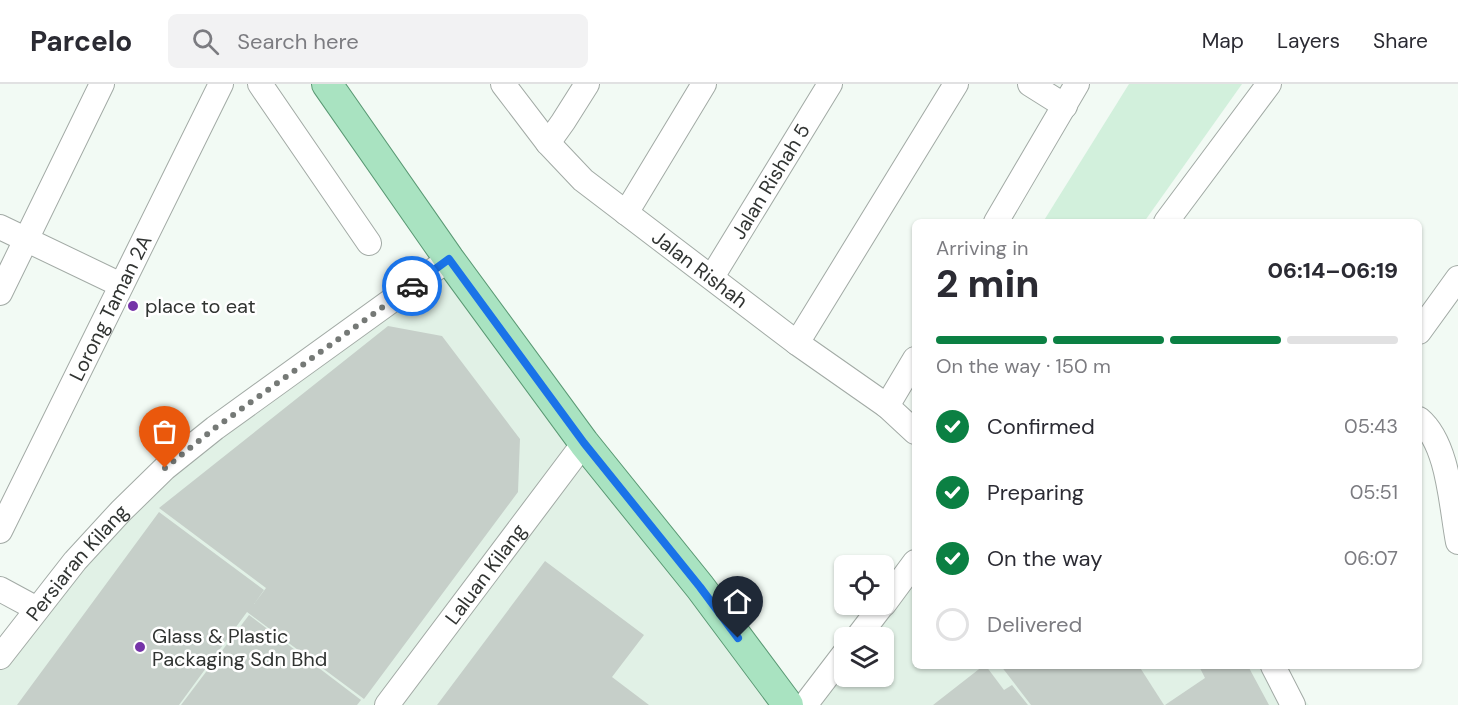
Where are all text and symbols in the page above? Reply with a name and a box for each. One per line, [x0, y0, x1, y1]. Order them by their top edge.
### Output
search box [168, 14, 588, 68]
text: Parcelo [30, 23, 132, 60]
icon: search [189, 25, 222, 58]
text: Search here [237, 27, 359, 56]
text: Map [1202, 27, 1244, 55]
text: Layers [1277, 27, 1340, 55]
text: Share [1373, 27, 1428, 55]
street label: Jalan Rishah 5 [725, 119, 816, 244]
street label: Jalan Rishah [647, 224, 753, 314]
street label: Lorong Taman 2A [63, 230, 157, 385]
text: Arriving in [936, 235, 1028, 261]
courier [382, 256, 442, 316]
text: 06:14–06:19 [1268, 256, 1398, 285]
text: 2 min [936, 258, 1040, 309]
icon: car [396, 270, 429, 303]
place label: place to eat [145, 293, 256, 319]
marker: place to eat [126, 299, 140, 313]
text: On the way · 150 m [936, 353, 1111, 379]
pin [139, 406, 190, 468]
icon: check [936, 410, 969, 443]
text: Confirmed [987, 412, 1095, 441]
text: 05:43 [1344, 413, 1398, 439]
icon: bag [148, 415, 181, 448]
icon: check [936, 476, 969, 509]
text: Preparing [987, 478, 1084, 507]
text: 05:51 [1350, 479, 1398, 505]
street label: Persiaran Kilang [20, 499, 134, 626]
street label: Laluan Kilang [439, 518, 532, 630]
icon: check [936, 542, 969, 575]
text: On the way [987, 544, 1102, 573]
text: 06:07 [1344, 545, 1398, 571]
map controls [834, 555, 894, 687]
button: locate [834, 555, 894, 615]
pin [712, 576, 763, 638]
icon: home [721, 585, 754, 618]
text: Delivered [987, 610, 1082, 639]
place label: Glass & Plastic Packaging Sdn Bhd [152, 623, 327, 672]
button: layers [834, 627, 894, 687]
marker: Glass & Plastic Packaging Sdn Bhd [133, 640, 147, 654]

